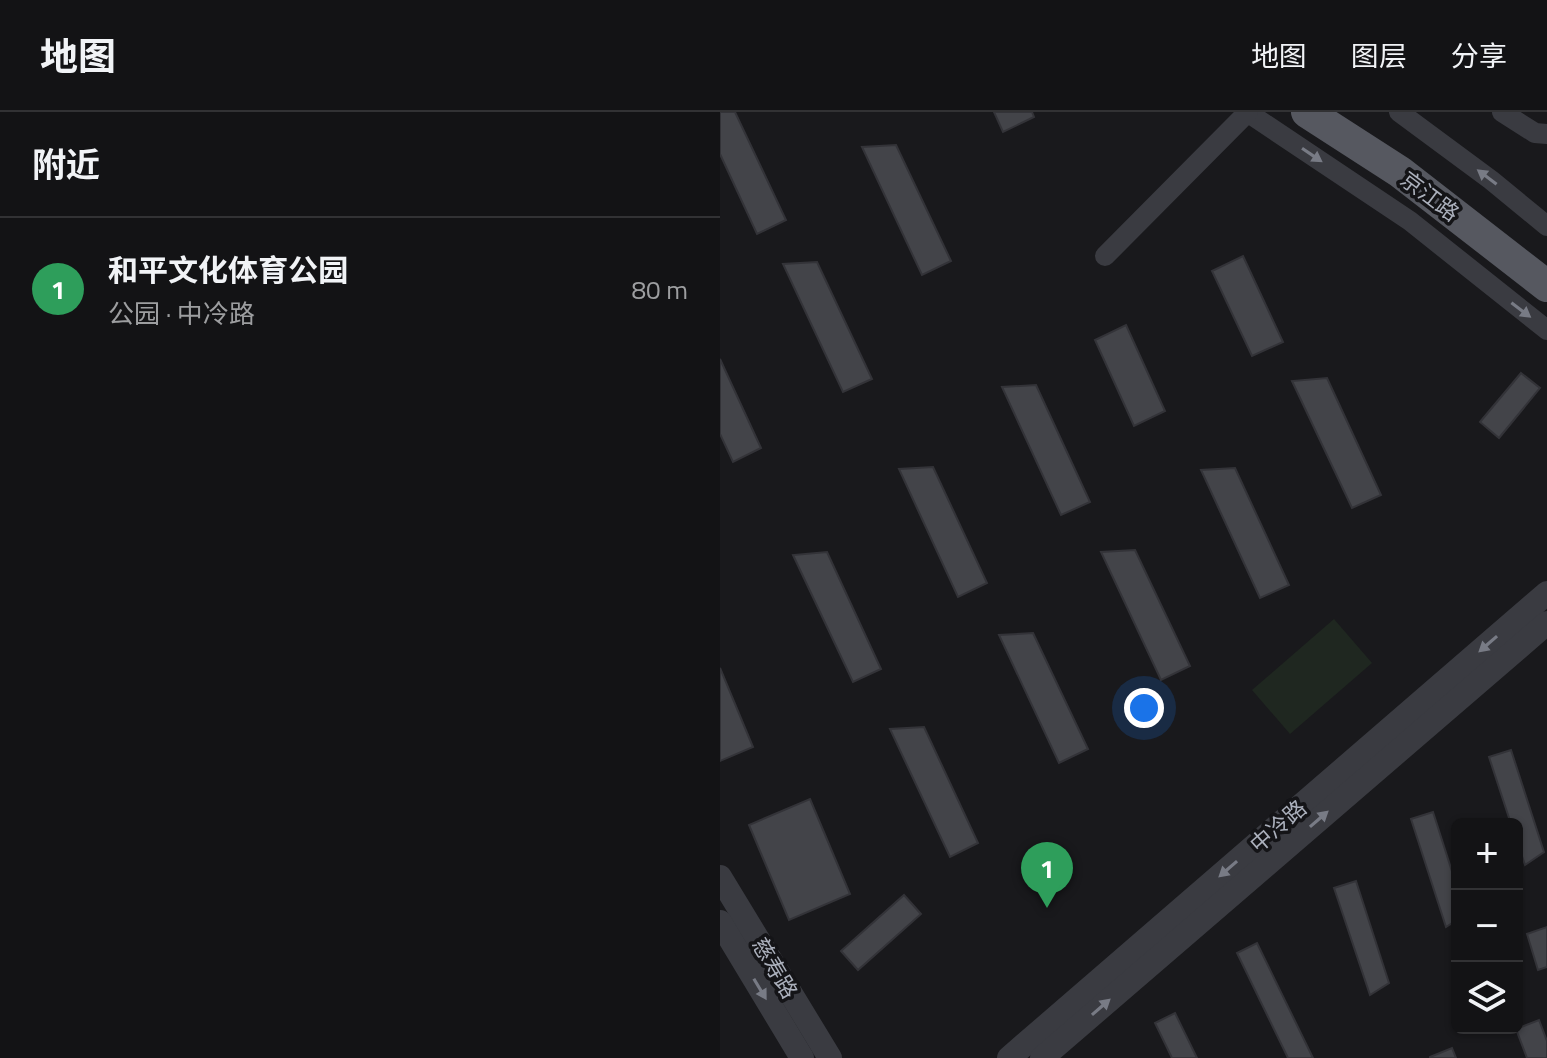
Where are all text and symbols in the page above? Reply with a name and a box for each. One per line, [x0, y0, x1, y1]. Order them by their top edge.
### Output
text: 地图 [40, 27, 116, 85]
text: 地图 [1251, 34, 1307, 77]
text: 图层 [1351, 34, 1407, 77]
text: 分享 [1451, 34, 1507, 77]
text: 附近 [32, 138, 100, 190]
one-way arrow [1301, 148, 1322, 163]
street label: 京江路 [1393, 163, 1467, 229]
one-way arrow [1477, 169, 1497, 185]
text: 和平文化体育公园 [108, 247, 348, 293]
text: 1 [51, 270, 65, 309]
text: 80 m [631, 270, 688, 309]
text: 公园 · 中冷路 [108, 294, 255, 333]
one-way arrow [1510, 301, 1531, 317]
one-way arrow [1478, 635, 1498, 653]
your location [1124, 688, 1164, 728]
street label: 中冷路 [1242, 792, 1314, 860]
one-way arrow [1309, 811, 1329, 828]
map controls [1451, 818, 1523, 1034]
button: + [1451, 818, 1523, 890]
pin: 1 [1021, 842, 1073, 908]
one-way arrow [1218, 860, 1238, 877]
button: − [1451, 890, 1523, 962]
street label: 慈寿路 [743, 931, 807, 1005]
button: layers [1451, 962, 1523, 1034]
one-way arrow [753, 978, 767, 1000]
one-way arrow [1091, 999, 1111, 1016]

